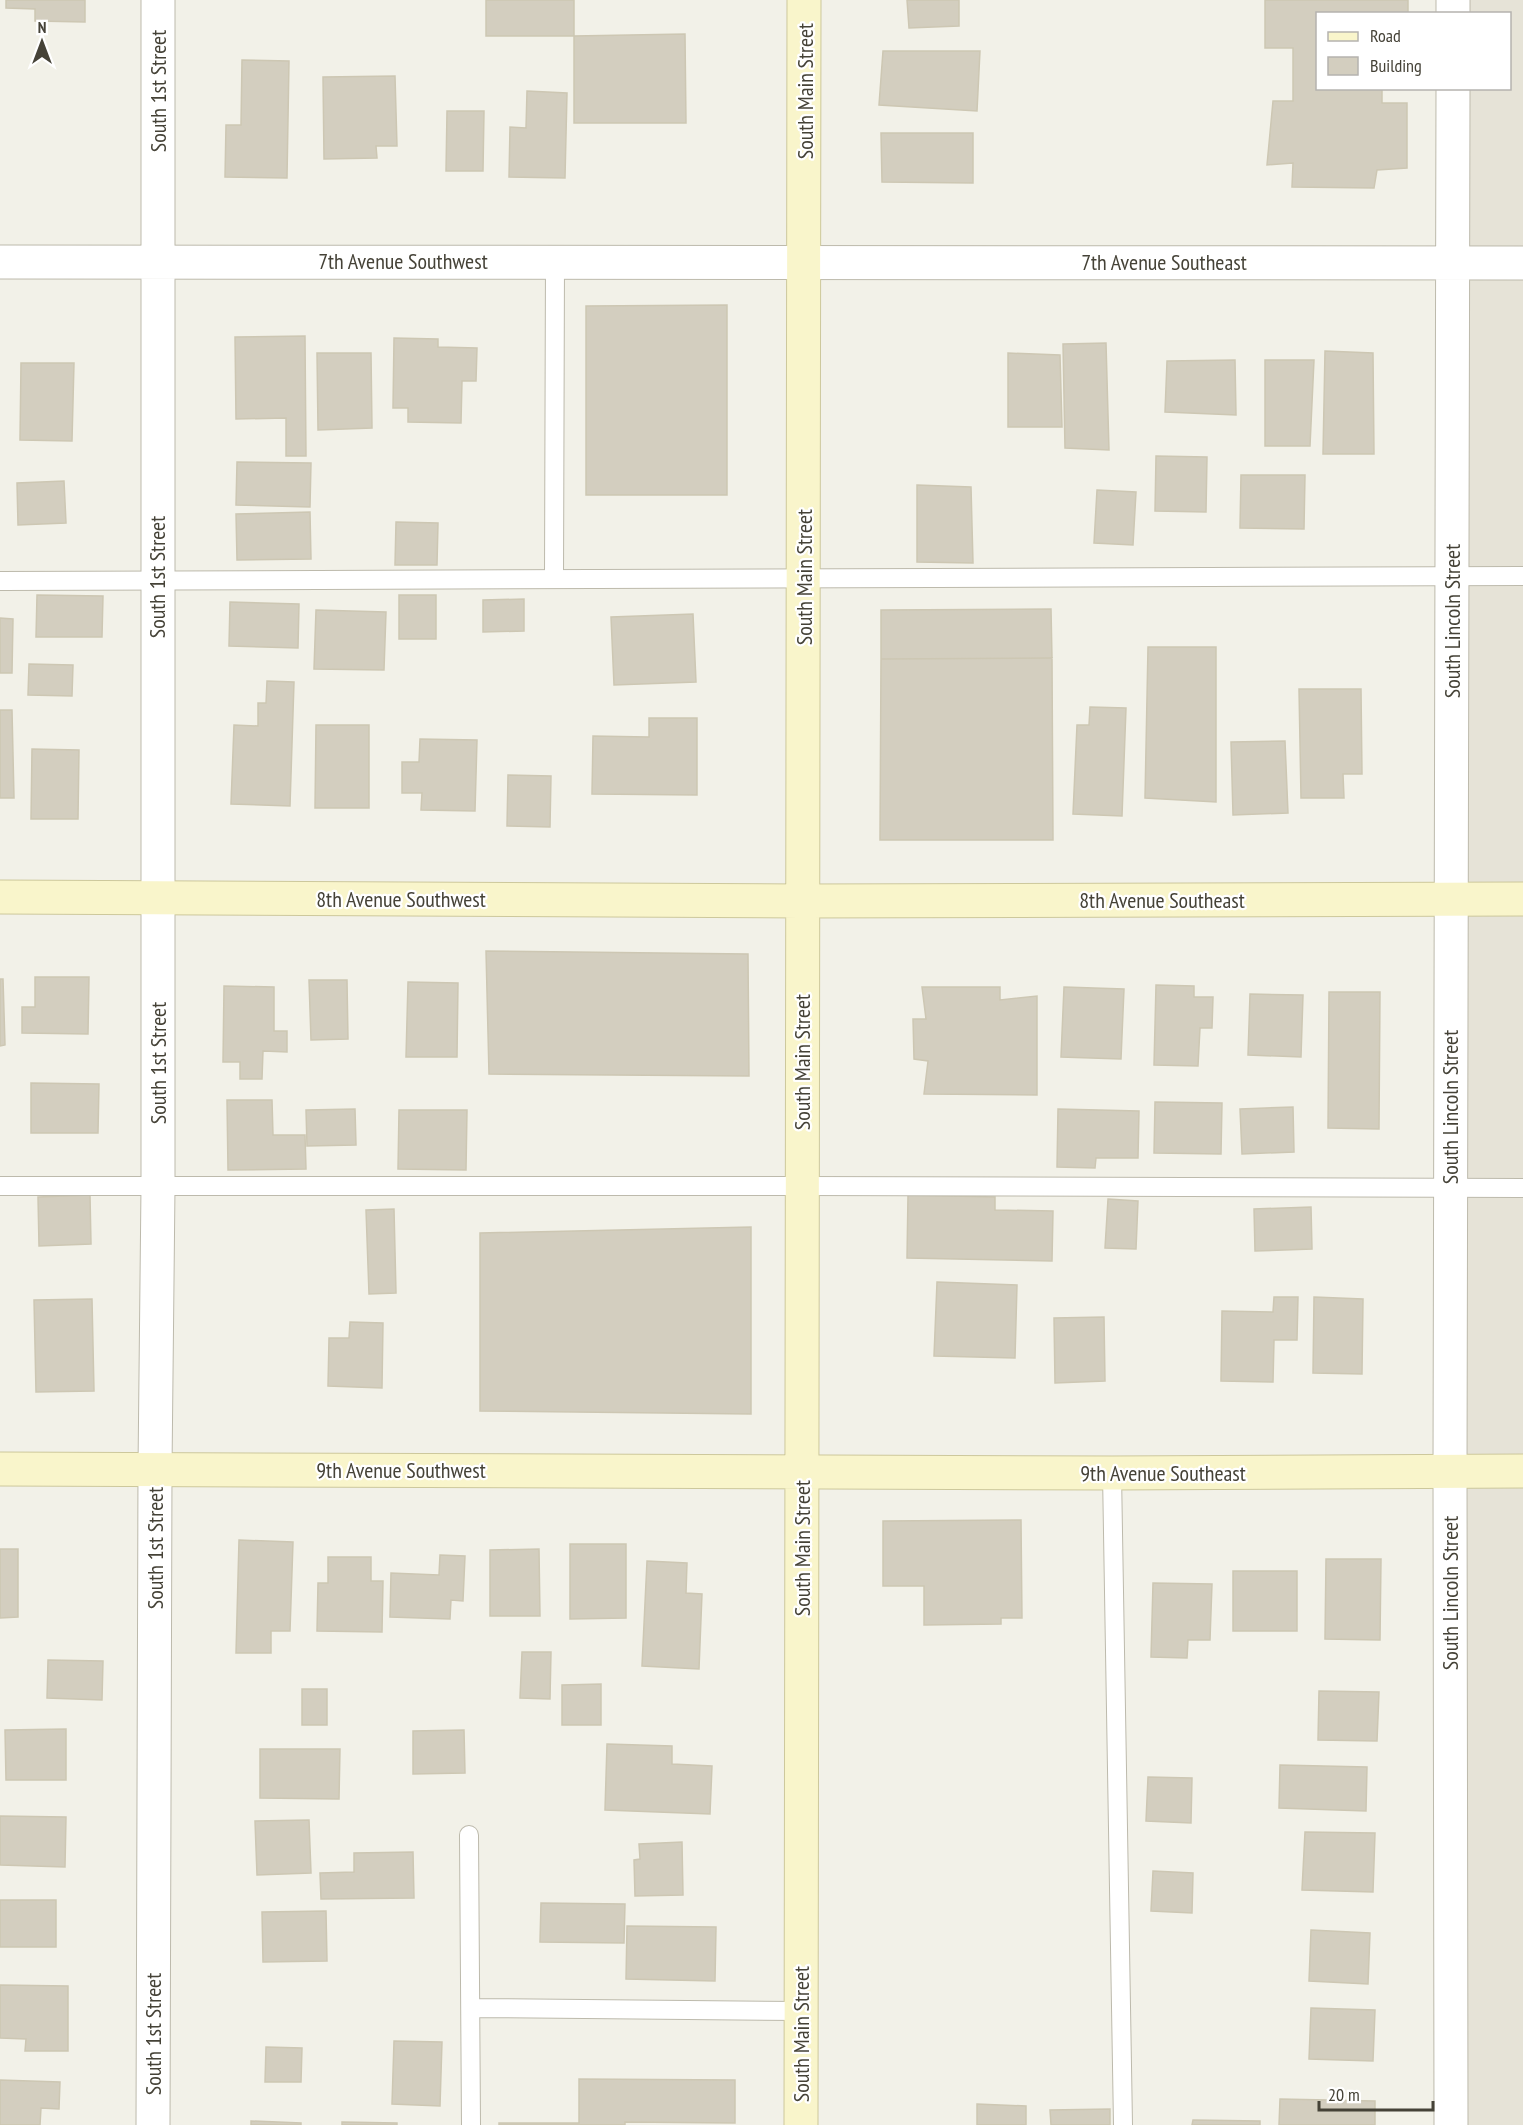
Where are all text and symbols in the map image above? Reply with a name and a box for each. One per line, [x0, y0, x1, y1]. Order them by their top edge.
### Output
north arrow [12, 12, 72, 72]
legend [1316, 12, 1511, 90]
text: N [38, 17, 46, 37]
street label: South Main Street [791, 23, 819, 159]
text: Road [1370, 24, 1401, 47]
street label: South 1st Street [144, 30, 172, 152]
text: Building [1370, 54, 1422, 77]
street label: 7th Avenue Southwest [318, 247, 488, 275]
street label: 7th Avenue Southeast [1081, 248, 1247, 276]
street label: South Main Street [790, 509, 818, 645]
street label: South 1st Street [143, 516, 171, 638]
street label: South Lincoln Street [1438, 544, 1466, 698]
street label: 8th Avenue Southwest [316, 885, 486, 913]
street label: 8th Avenue Southeast [1079, 886, 1245, 914]
street label: South Main Street [788, 994, 816, 1130]
street label: South 1st Street [144, 1002, 172, 1124]
street label: South Lincoln Street [1436, 1030, 1464, 1184]
street label: 9th Avenue Southwest [316, 1456, 486, 1484]
street label: 9th Avenue Southeast [1080, 1459, 1246, 1487]
street label: South Main Street [788, 1480, 816, 1616]
street label: South 1st Street [141, 1487, 169, 1609]
street label: South Lincoln Street [1436, 1516, 1464, 1670]
street label: South Main Street [787, 1966, 815, 2102]
street label: South 1st Street [139, 1973, 167, 2095]
scale bar [1319, 2074, 1433, 2112]
text: 20 m [1328, 2083, 1360, 2106]

